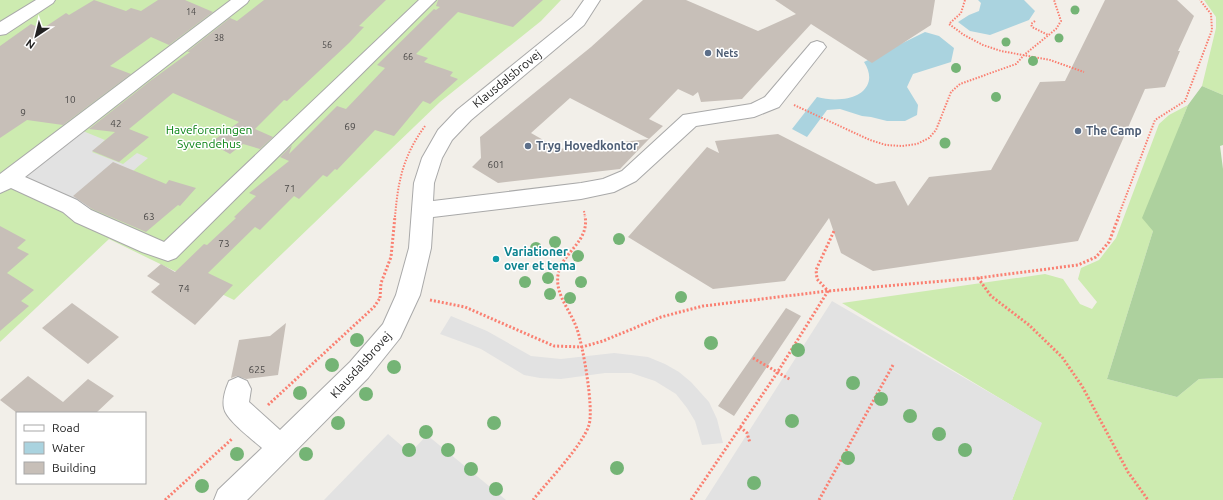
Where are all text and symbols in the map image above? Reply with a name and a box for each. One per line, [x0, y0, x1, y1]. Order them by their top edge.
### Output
house number: 14 [186, 7, 196, 17]
north arrow [16, 16, 56, 56]
house number: 38 [214, 33, 224, 43]
text: N [23, 37, 37, 51]
house number: 56 [322, 40, 332, 50]
street label: Klausdalsbrovej [470, 47, 544, 110]
marker: Nets [703, 48, 713, 58]
place label: Nets [716, 48, 739, 59]
house number: 66 [403, 52, 413, 62]
house number: 10 [64, 94, 76, 105]
house number: 9 [20, 107, 26, 118]
house number: 42 [110, 118, 122, 129]
house number: 69 [344, 121, 356, 132]
park label: Haveforeningen Syvendehus [166, 123, 252, 150]
place label: The Camp [1086, 124, 1142, 137]
marker: The Camp [1073, 126, 1083, 136]
place label: Tryg Hovedkontor [536, 139, 638, 152]
marker: Tryg Hovedkontor [523, 141, 533, 151]
house number: 601 [488, 159, 504, 170]
house number: 71 [284, 183, 296, 194]
house number: 63 [143, 211, 155, 222]
house number: 73 [218, 238, 230, 249]
place label: Variationer over et tema [504, 245, 576, 272]
marker: Variationer over et tema [491, 254, 501, 264]
house number: 74 [178, 283, 190, 294]
street label: Klausdalsbrovej [328, 329, 394, 400]
house number: 625 [249, 364, 265, 375]
legend [16, 412, 146, 484]
text: Road [52, 421, 80, 434]
text: Water [52, 441, 85, 454]
text: Building [52, 461, 96, 474]

